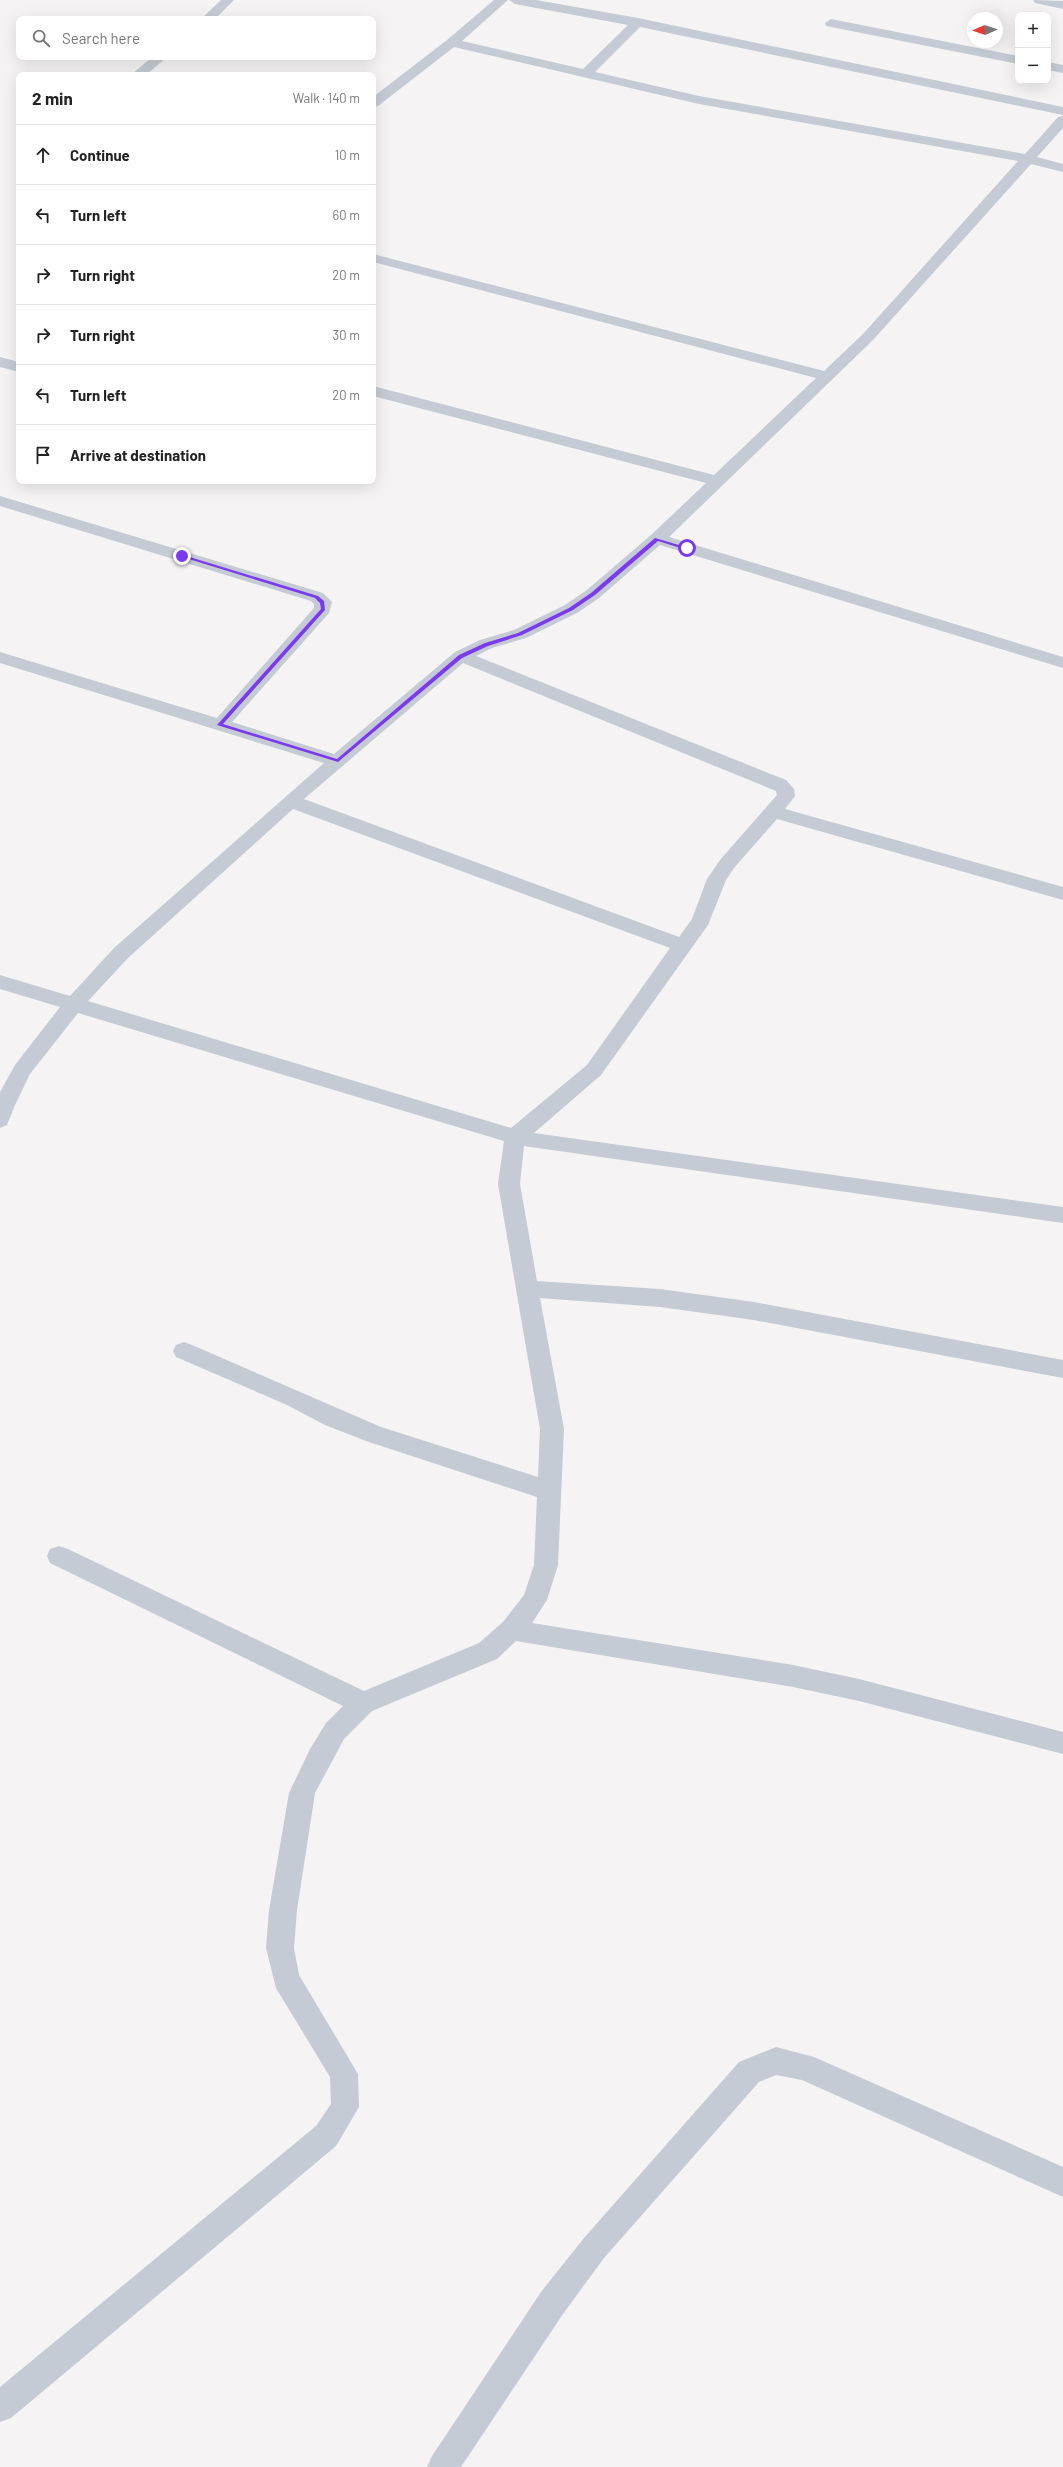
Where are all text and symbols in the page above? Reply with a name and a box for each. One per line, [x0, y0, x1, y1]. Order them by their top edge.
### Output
north arrow [967, 12, 1003, 48]
map controls [1015, 12, 1051, 84]
button: + [1015, 12, 1051, 48]
search box [16, 16, 376, 60]
icon: search [30, 27, 52, 49]
text: Search here [62, 29, 140, 47]
button: − [1015, 48, 1051, 84]
text: 2 min [32, 88, 73, 108]
text: Walk · 140 m [293, 90, 360, 106]
icon: ahead [32, 144, 54, 166]
text: Continue [70, 146, 130, 164]
text: 10 m [335, 147, 360, 163]
icon: left [32, 204, 54, 226]
text: Turn left [70, 206, 126, 224]
text: 60 m [333, 207, 360, 223]
icon: right [32, 264, 54, 286]
text: Turn right [70, 266, 135, 284]
text: 20 m [332, 267, 360, 283]
icon: right [32, 324, 54, 346]
text: Turn right [70, 326, 135, 344]
text: 30 m [333, 327, 360, 343]
icon: left [32, 384, 54, 406]
text: Turn left [70, 386, 126, 404]
text: 20 m [332, 387, 360, 403]
icon: arrive [32, 444, 54, 466]
text: Arrive at destination [70, 446, 206, 464]
route start [678, 539, 696, 557]
route end [173, 547, 191, 565]

